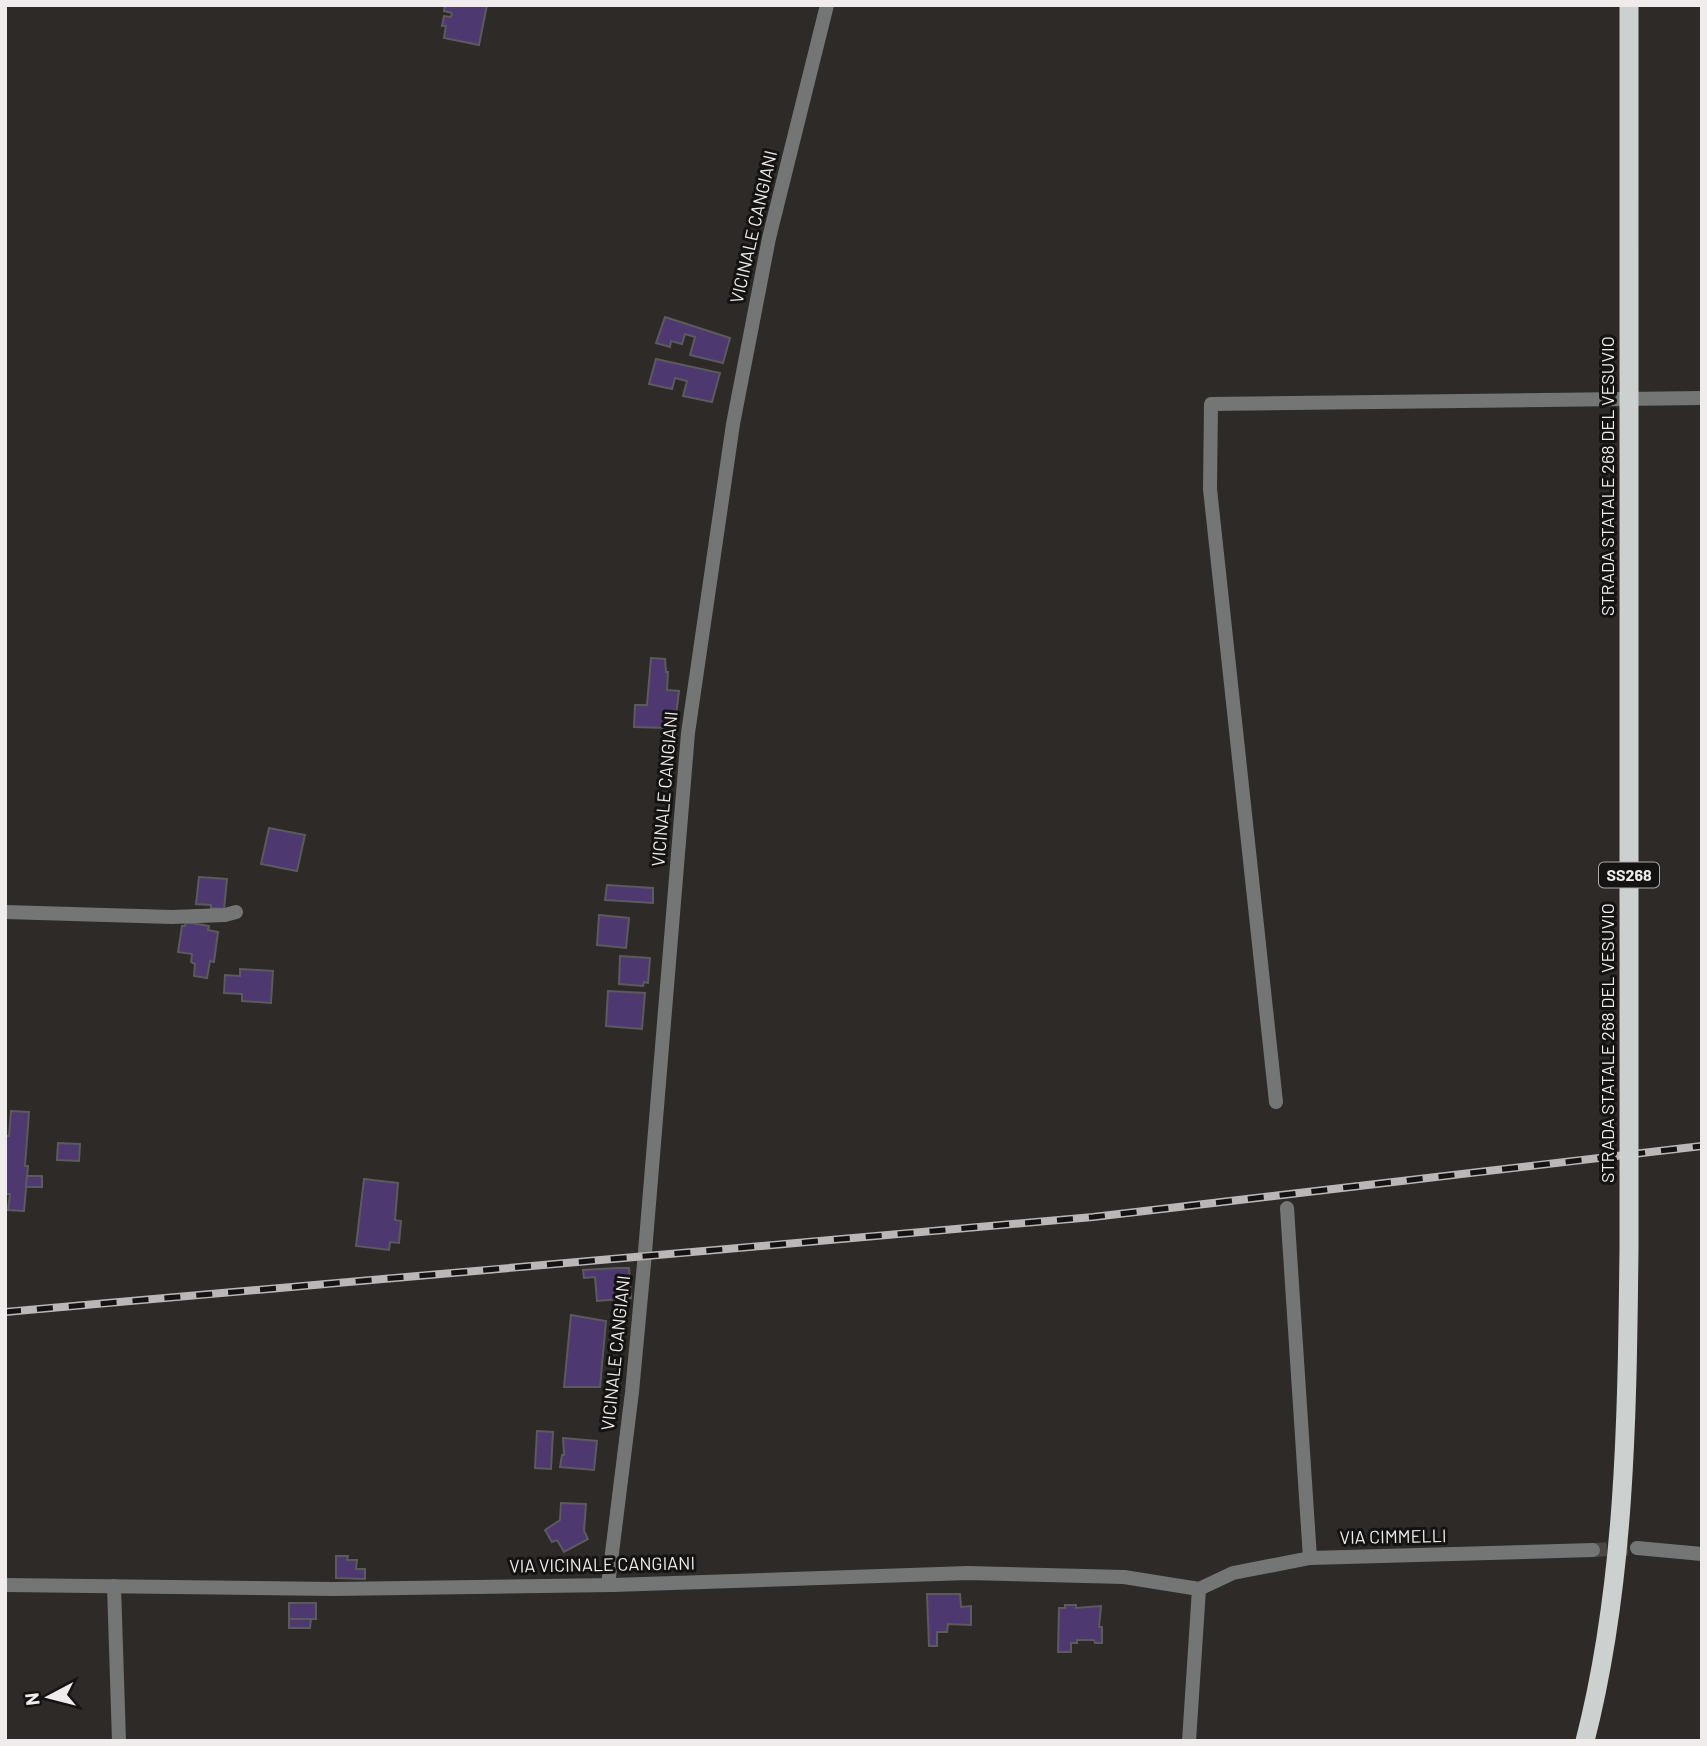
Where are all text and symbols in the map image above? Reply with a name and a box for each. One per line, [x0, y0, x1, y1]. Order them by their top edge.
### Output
street label: VICINALE CANGIANI [725, 148, 781, 305]
street label: STRADA STATALE 268 DEL VESUVIO [1596, 336, 1618, 616]
street label: VICINALE CANGIANI [646, 710, 682, 868]
road number: SS268 [1599, 862, 1659, 888]
street label: STRADA STATALE 268 DEL VESUVIO [1596, 903, 1618, 1183]
street label: VICINALE CANGIANI [596, 1274, 634, 1432]
street label: VIA CIMMELLI [1339, 1524, 1447, 1548]
street label: VIA VICINALE CANGIANI [509, 1551, 695, 1577]
north arrow [14, 1662, 84, 1732]
text: N [19, 1691, 44, 1707]

